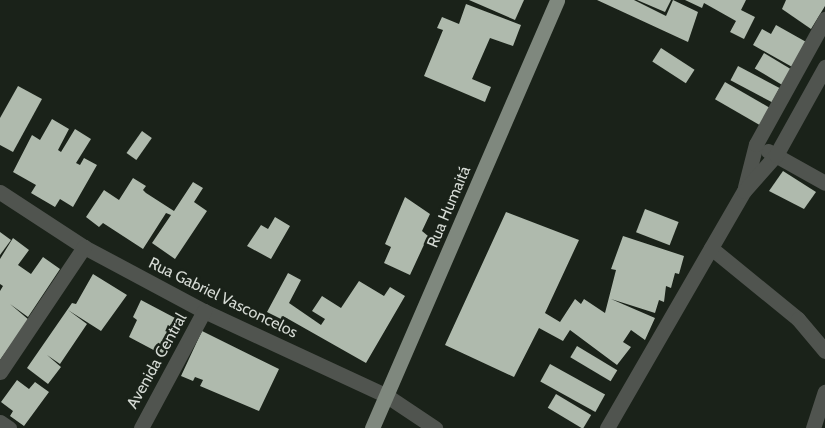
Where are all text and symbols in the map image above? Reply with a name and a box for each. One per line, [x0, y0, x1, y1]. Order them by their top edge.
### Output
street label: Rua Humaitá [423, 163, 475, 251]
street label: Rua Gabriel Vasconcelos [145, 254, 301, 342]
street label: Avenida Central [123, 310, 191, 412]

